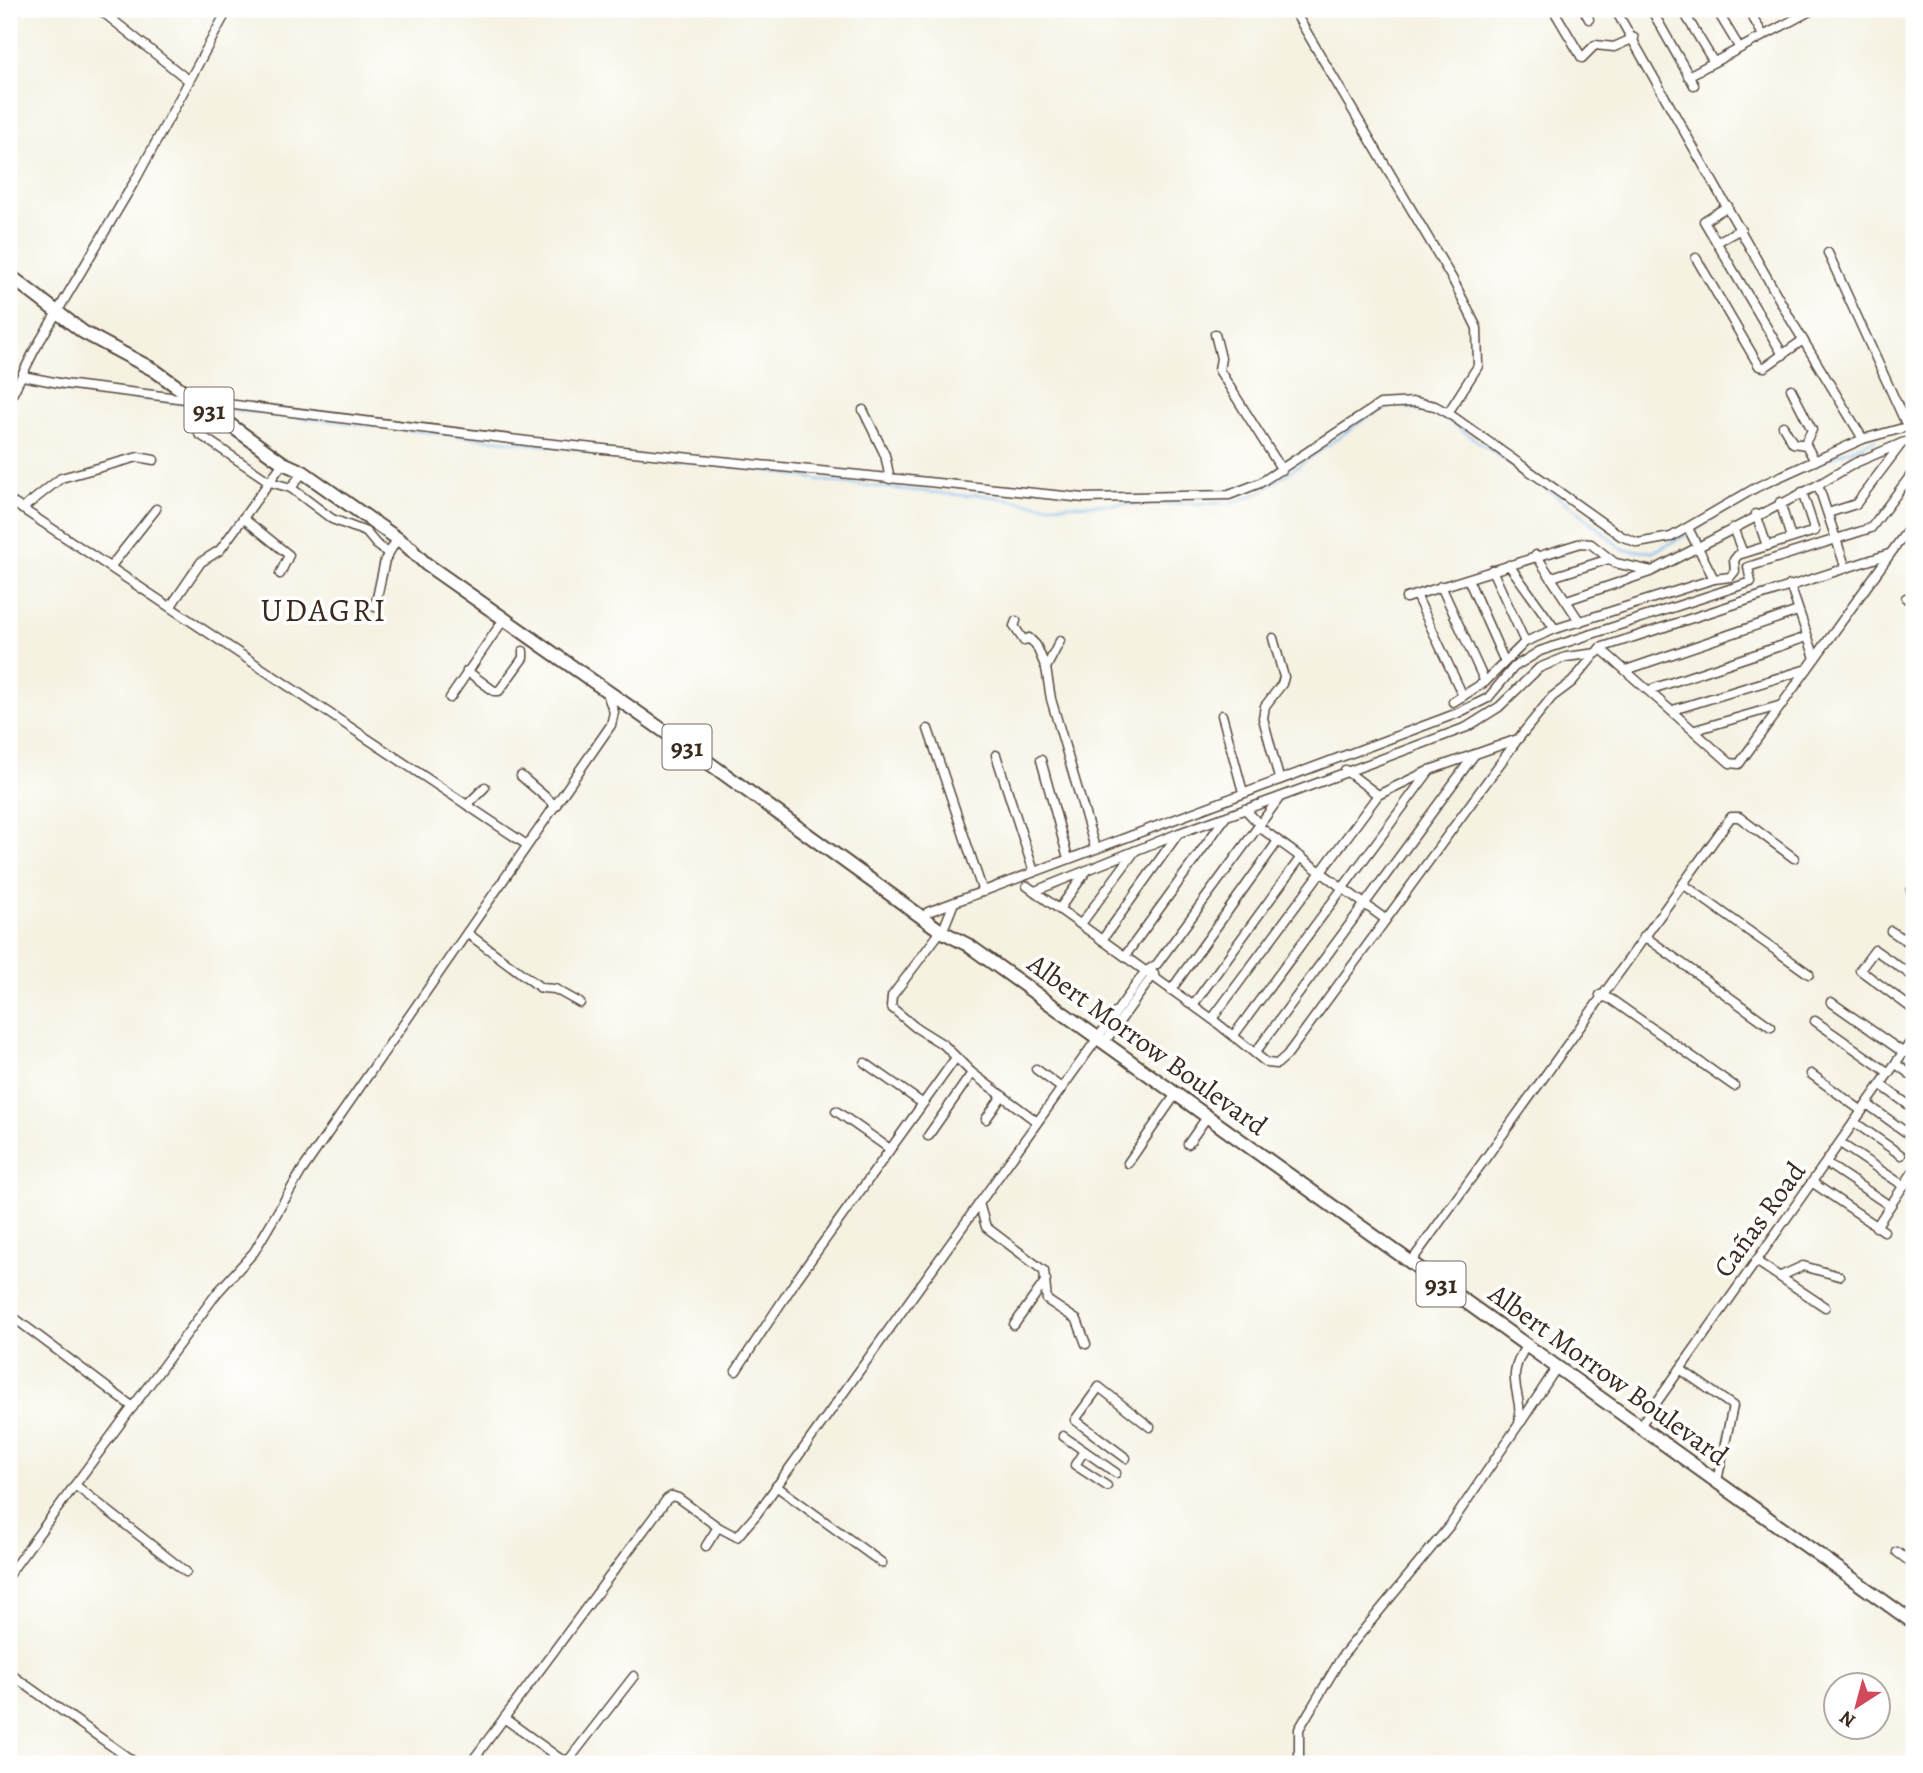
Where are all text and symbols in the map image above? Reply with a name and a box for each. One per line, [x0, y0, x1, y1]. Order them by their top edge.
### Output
road number: 931 [184, 388, 234, 432]
district label: UDAGRI [261, 588, 387, 632]
road number: 931 [662, 724, 712, 769]
street label: Albert Morrow Boulevard [1019, 944, 1276, 1145]
street label: Cañas Road [1705, 1153, 1815, 1285]
road number: 931 [1416, 1261, 1466, 1306]
street label: Albert Morrow Boulevard [1480, 1274, 1737, 1475]
north arrow [1822, 1672, 1892, 1742]
text: N [1834, 1704, 1861, 1734]

